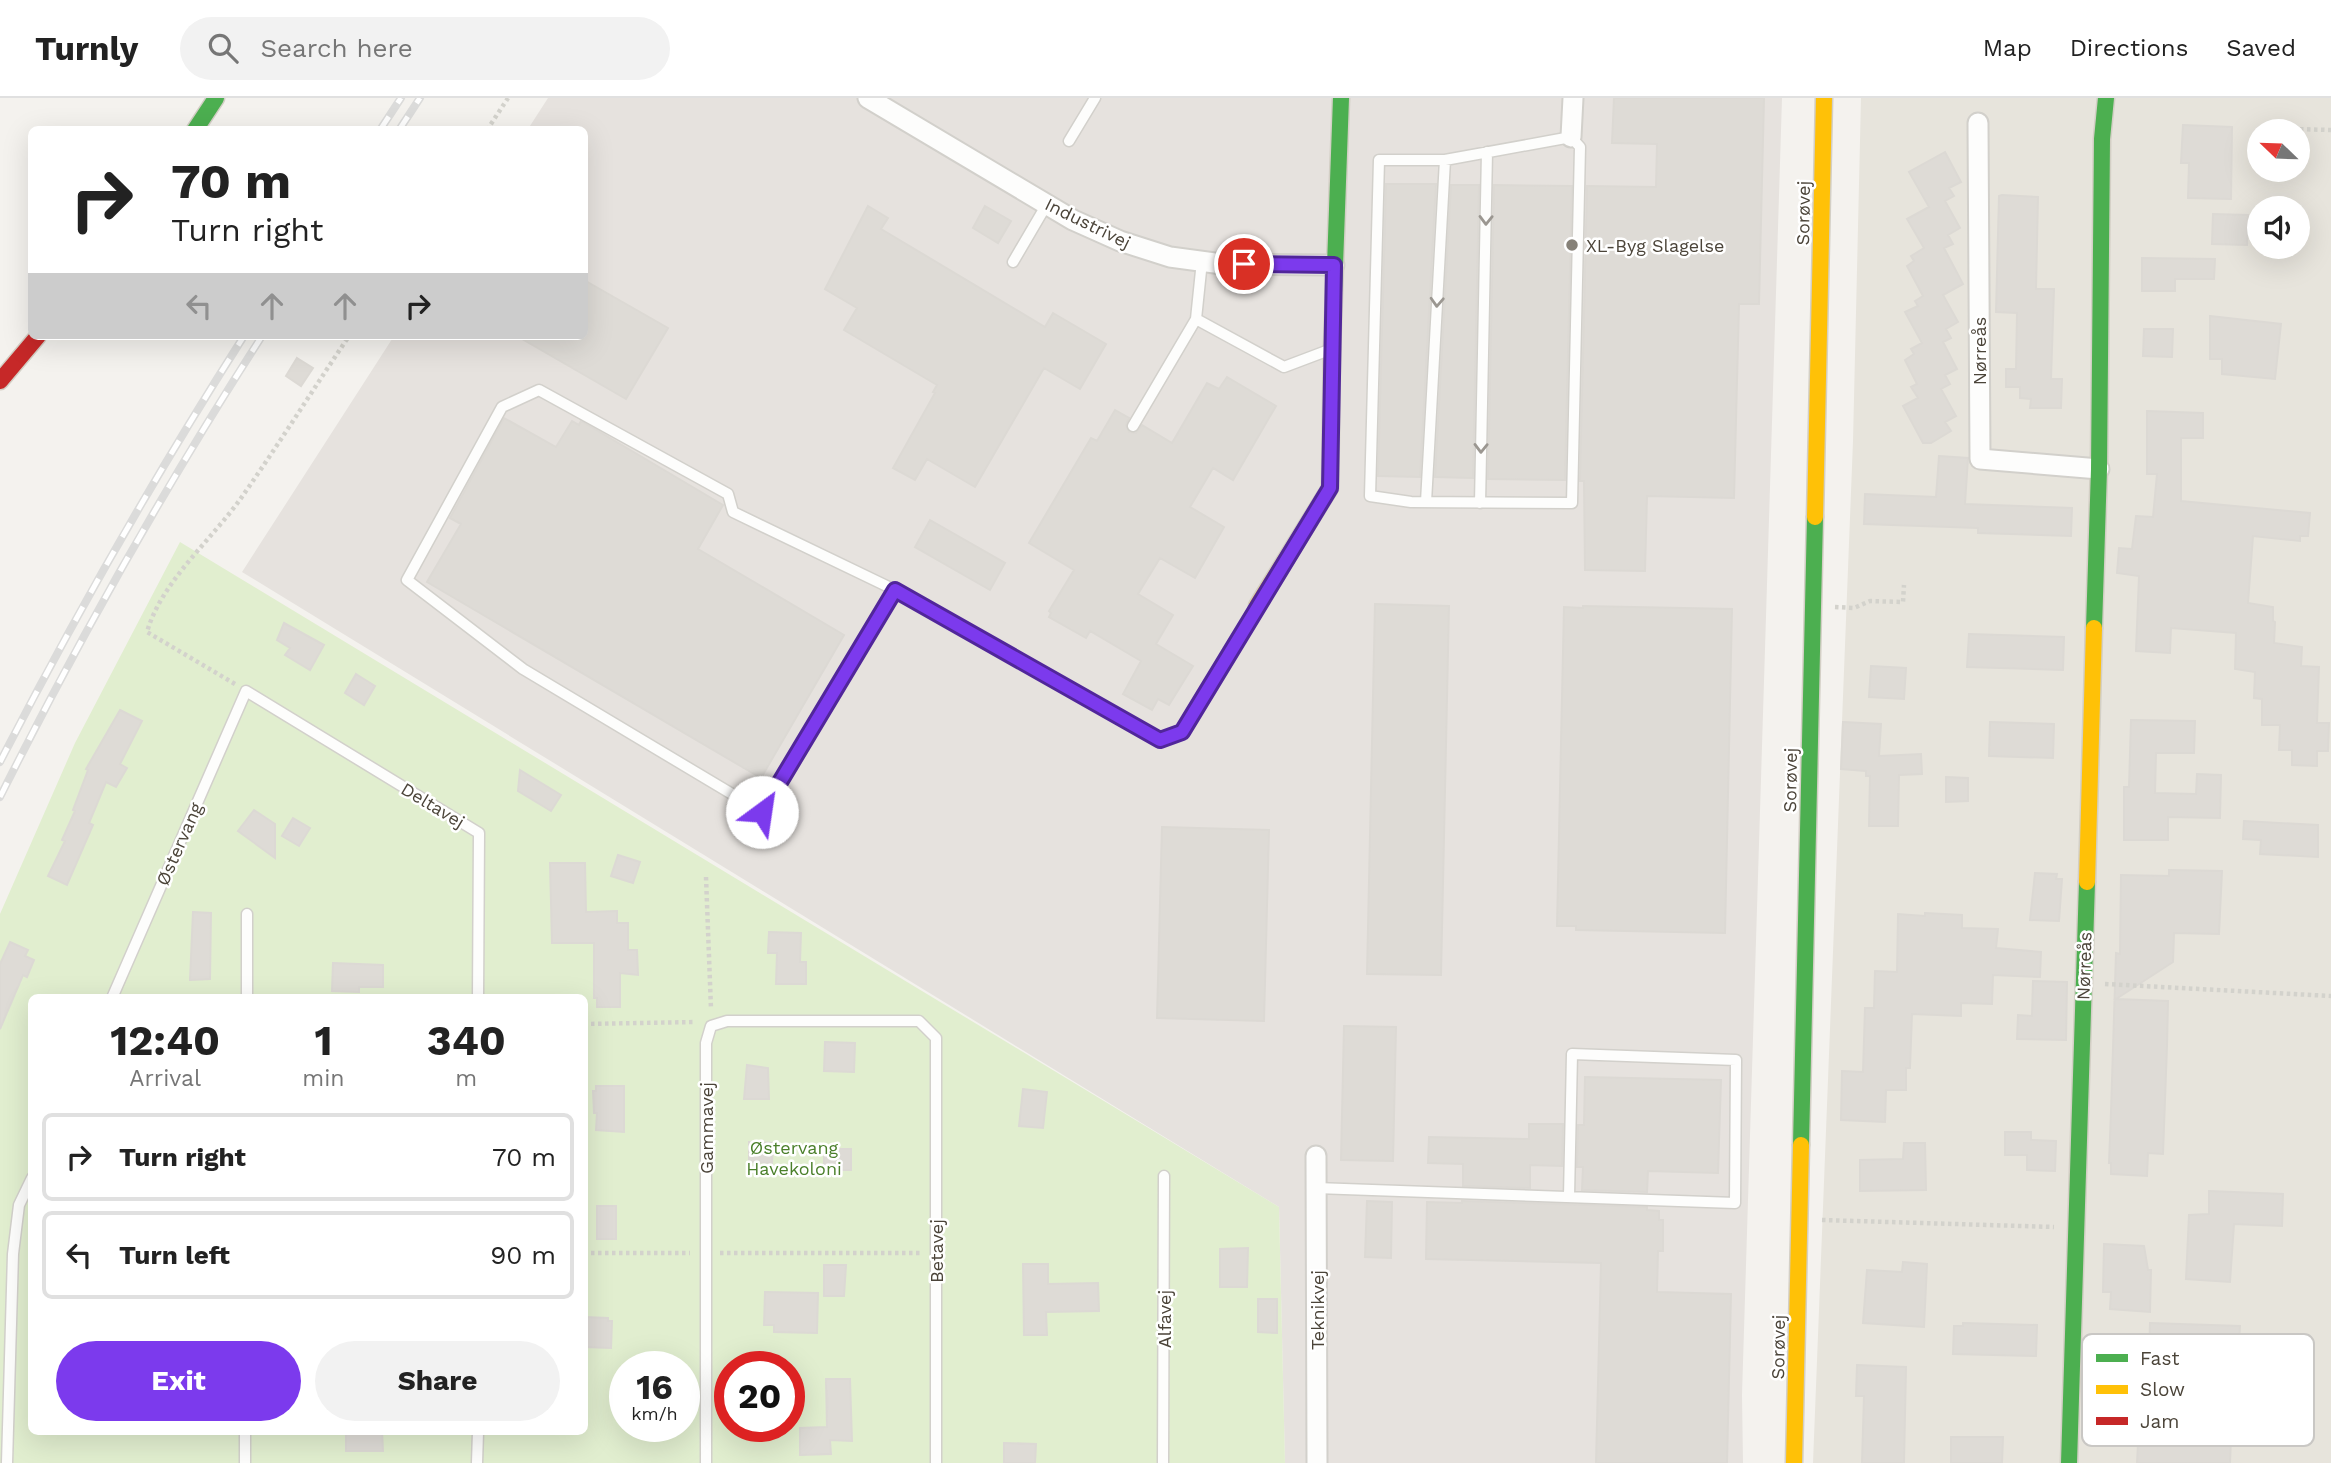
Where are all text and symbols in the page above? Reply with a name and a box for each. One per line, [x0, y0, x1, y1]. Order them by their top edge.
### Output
search box [180, 17, 670, 80]
text: Turnly [35, 29, 138, 68]
icon: search [204, 29, 242, 67]
text: Search here [260, 33, 413, 63]
text: Map [1983, 34, 2032, 62]
text: Directions [2070, 34, 2188, 62]
text: Saved [2226, 34, 2296, 62]
north arrow [2247, 119, 2310, 182]
map controls [2247, 119, 2310, 259]
text: 70 m [171, 152, 291, 210]
icon: right [56, 154, 147, 245]
street label: Sorøvej [1792, 180, 1814, 246]
street label: Industrivej [1042, 193, 1134, 253]
button: sound [2247, 196, 2310, 259]
text: Turn right [171, 211, 323, 249]
one-way arrow [1478, 216, 1494, 226]
pin [1214, 234, 1274, 294]
place label: XL-Byg Slagelse [1586, 235, 1725, 256]
marker: XL-Byg Slagelse [1564, 237, 1580, 253]
icon: arrive [1225, 245, 1263, 283]
icon: left [180, 287, 218, 325]
icon: ahead [253, 287, 291, 325]
icon: ahead [326, 287, 364, 325]
icon: right [399, 287, 437, 325]
one-way arrow [1430, 296, 1445, 307]
street label: Nørreås [1969, 317, 1990, 385]
one-way arrow [1474, 443, 1489, 454]
street label: Sorøvej [1779, 747, 1801, 813]
position arrow [725, 775, 799, 849]
street label: Deltavej [397, 778, 469, 832]
street label: Østervang [151, 799, 207, 889]
street label: Nørreås [2072, 931, 2096, 1001]
text: 12:40 [110, 1016, 220, 1065]
text: 1 [314, 1016, 333, 1065]
text: 340 [427, 1016, 506, 1065]
text: Arrival [129, 1065, 201, 1092]
text: min [302, 1065, 345, 1092]
text: m [455, 1065, 477, 1092]
street label: Gammavej [696, 1082, 717, 1174]
park label: Østervang Havekoloni [746, 1137, 842, 1179]
icon: right [60, 1138, 98, 1176]
text: Turn right [119, 1142, 246, 1172]
text: 70 m [492, 1142, 556, 1172]
street label: Betavej [926, 1219, 947, 1283]
icon: left [60, 1236, 98, 1274]
text: Turn left [119, 1240, 230, 1270]
text: 90 m [490, 1240, 556, 1270]
street label: Teknikvej [1307, 1270, 1328, 1350]
street label: Alfavej [1154, 1290, 1175, 1348]
street label: Sorøvej [1767, 1314, 1789, 1380]
legend [2082, 1334, 2314, 1446]
button: Exit [56, 1341, 301, 1421]
button: Share [315, 1341, 560, 1421]
text: Fast [2140, 1347, 2179, 1370]
speed limit sign: 20 [714, 1351, 805, 1442]
text: 16 [636, 1366, 673, 1408]
text: Slow [2140, 1378, 2185, 1401]
text: km/h [631, 1403, 678, 1424]
text: Jam [2140, 1410, 2179, 1433]

